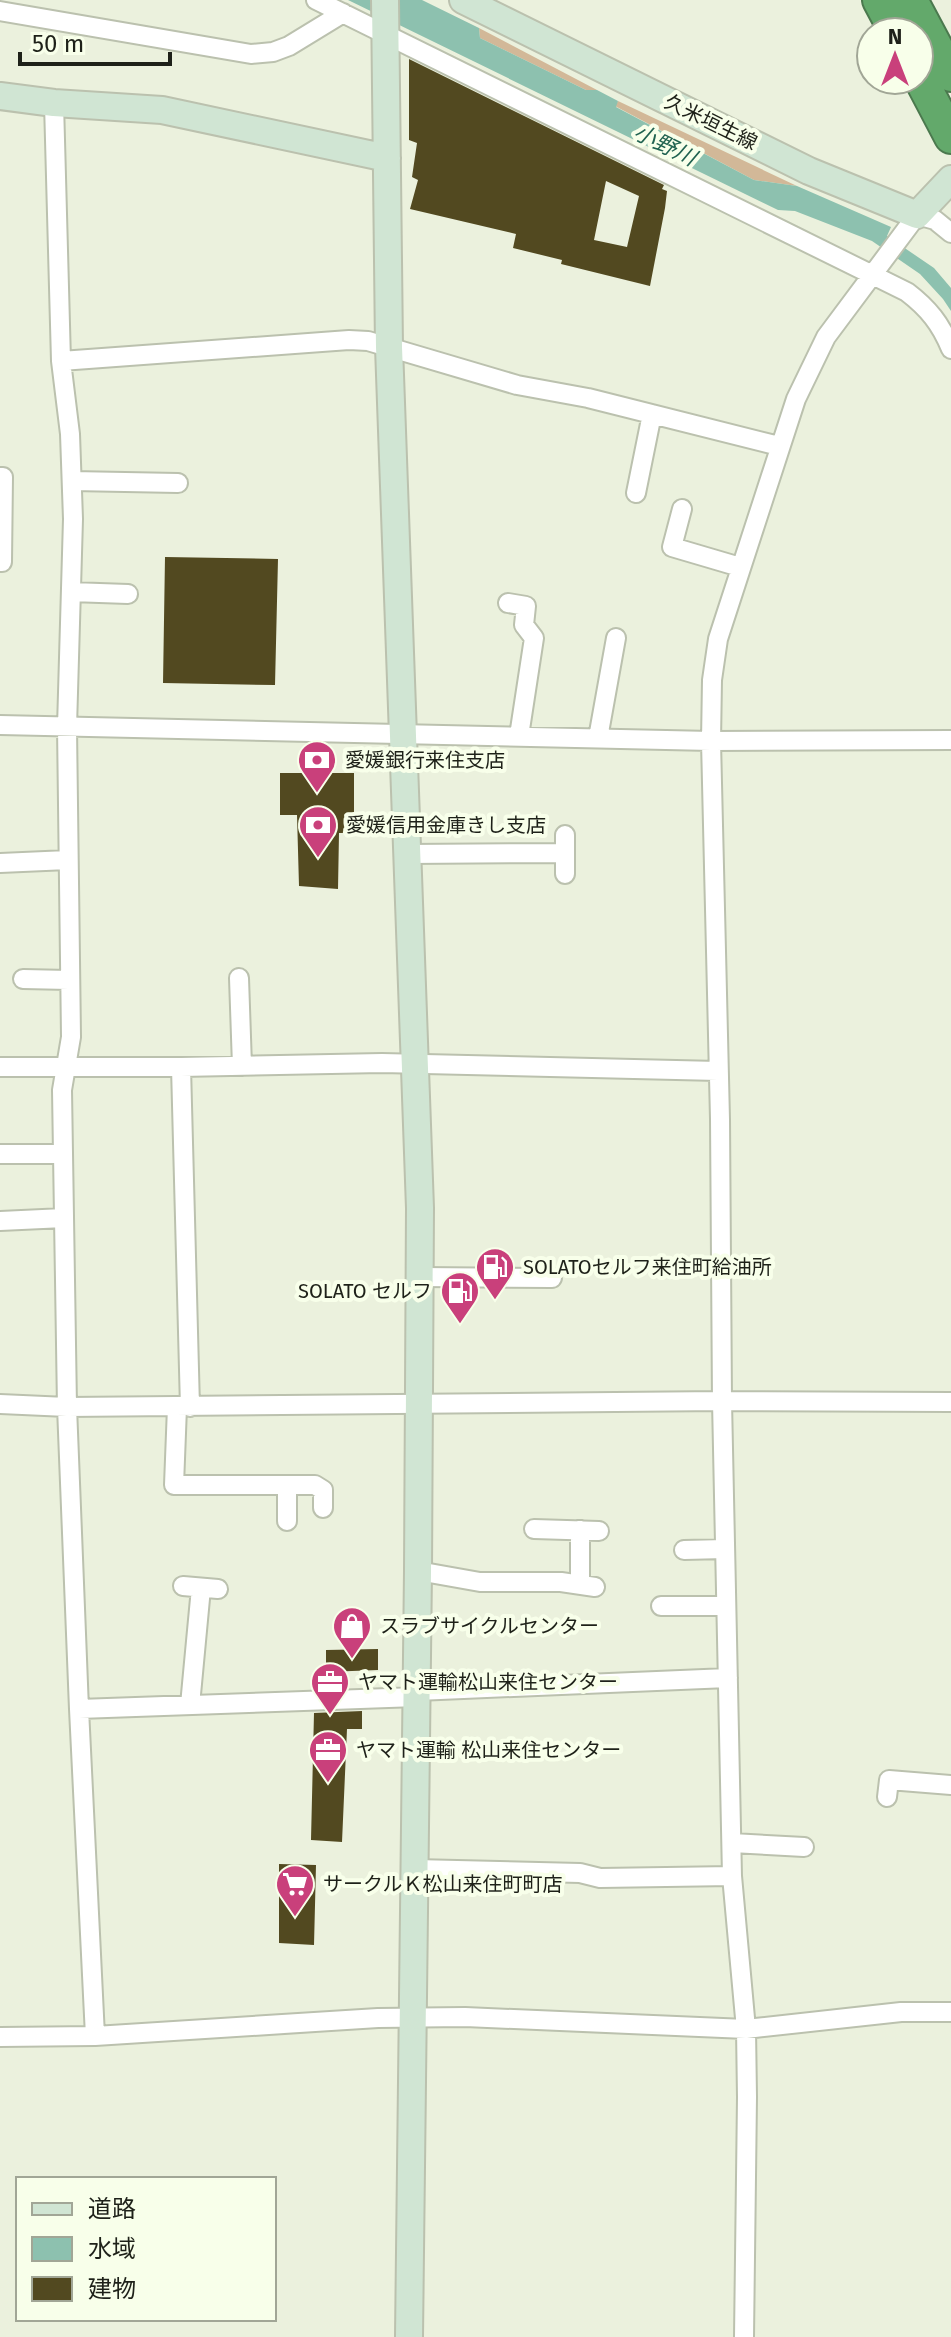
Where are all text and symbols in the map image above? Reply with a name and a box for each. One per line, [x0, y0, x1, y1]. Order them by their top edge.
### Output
scale bar [20, 16, 170, 66]
north arrow [855, 16, 935, 96]
text: N [888, 23, 902, 50]
text: 50 m [32, 30, 84, 58]
street label: 久米垣生線 [661, 89, 761, 155]
water label: 小野川 [629, 118, 702, 172]
bank icon: 愛媛銀行来住支店 [296, 739, 338, 794]
place label: 愛媛銀行来住支店 [345, 748, 505, 772]
bank icon: 愛媛信用金庫きし支店 [297, 804, 339, 859]
place label: 愛媛信用金庫きし支店 [346, 813, 546, 837]
fuel station icon: SOLATOセルフ来住町給油所 [474, 1246, 516, 1301]
place label: SOLATOセルフ来住町給油所 [523, 1255, 772, 1279]
fuel station icon: SOLATO セルフ [439, 1270, 481, 1325]
place label: SOLATO セルフ [298, 1279, 432, 1303]
shop icon: スラブサイクルセンター [331, 1605, 373, 1660]
place label: スラブサイクルセンター [380, 1614, 599, 1638]
office icon: ヤマト運輸松山来住センター [309, 1661, 351, 1716]
place label: ヤマト運輸松山来住センター [358, 1670, 618, 1694]
office icon: ヤマト運輸 松山来住センター [307, 1729, 349, 1784]
place label: ヤマト運輸 松山来住センター [356, 1738, 621, 1762]
supermarket icon: サークルＫ松山来住町町店 [274, 1863, 316, 1918]
place label: サークルＫ松山来住町町店 [323, 1872, 562, 1896]
legend [16, 2177, 276, 2321]
text: 道路 [88, 2195, 136, 2223]
text: 水域 [88, 2235, 136, 2263]
text: 建物 [88, 2275, 136, 2303]

